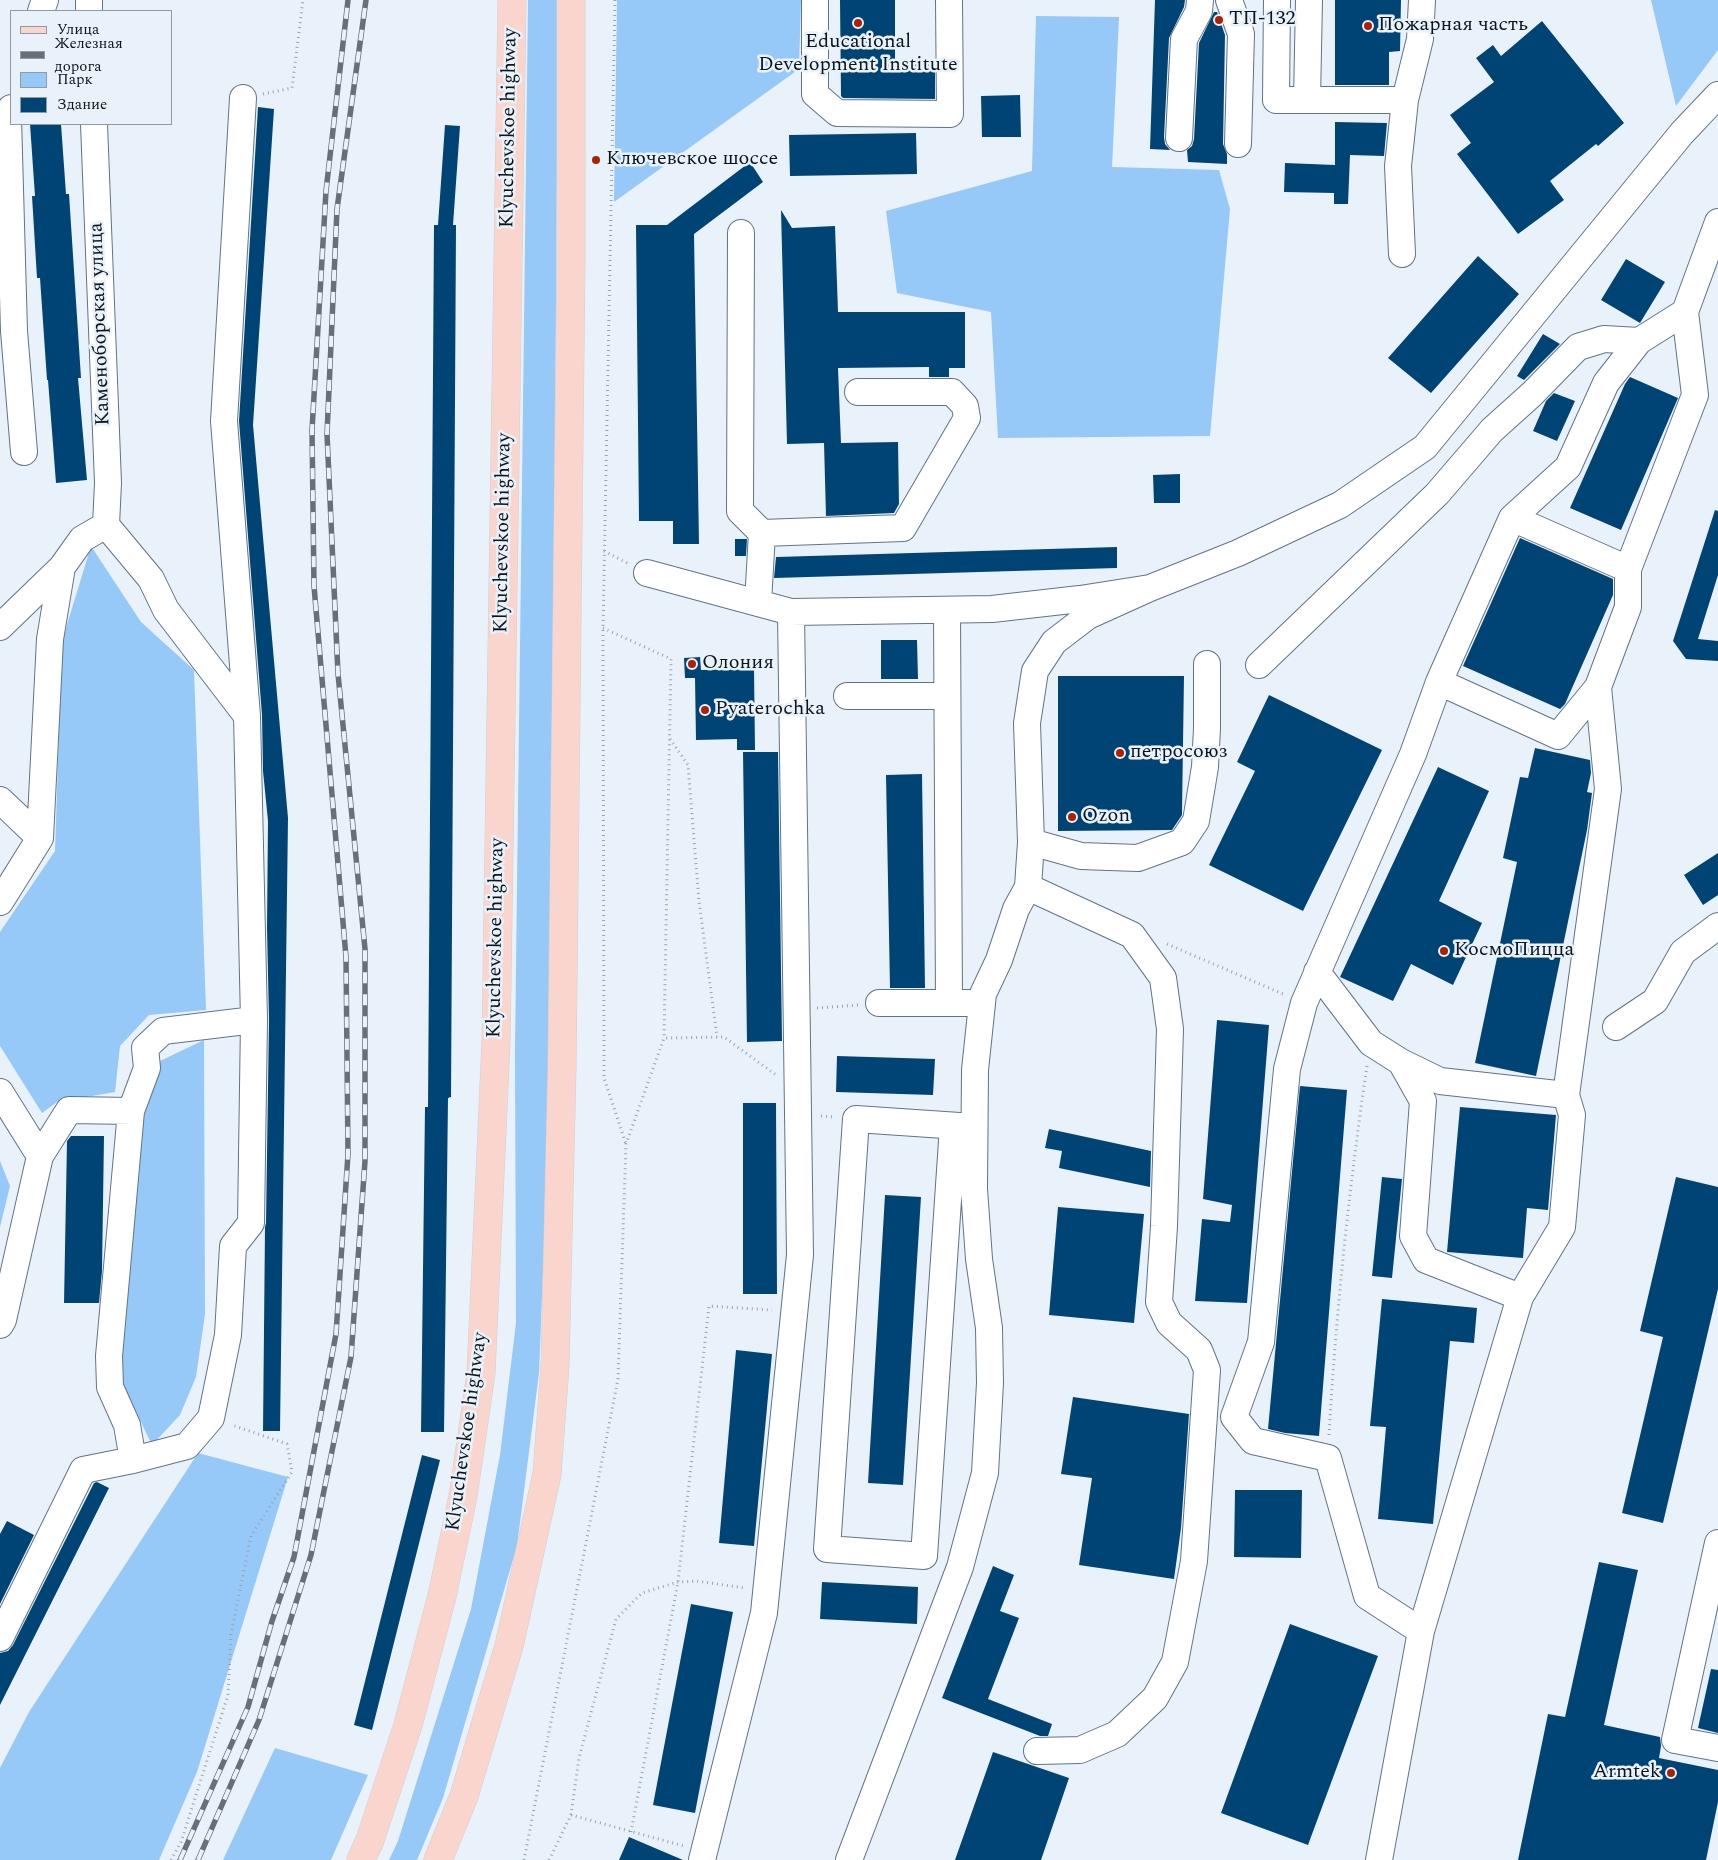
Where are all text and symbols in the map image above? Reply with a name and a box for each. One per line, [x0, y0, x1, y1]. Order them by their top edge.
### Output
place label: ТП-132 [1229, 8, 1296, 32]
legend [10, 10, 172, 125]
marker: ТП-132 [1213, 14, 1225, 26]
place label: Пожарная часть [1378, 14, 1528, 38]
marker: Educational Development Institute [852, 17, 864, 29]
text: Улица [57, 18, 99, 41]
marker: Пожарная часть [1362, 20, 1374, 32]
street label: Klyuchevskoe highway [496, 28, 524, 228]
place label: Educational Development Institute [758, 31, 958, 78]
text: Железная дорога [55, 32, 123, 78]
text: Парк [57, 68, 93, 91]
text: Здание [57, 93, 107, 116]
place label: Ключевское шоссе [606, 148, 778, 172]
marker: Ключевское шоссе [590, 154, 602, 166]
street label: Каменоборская улица [85, 222, 117, 426]
street label: Klyuchevskoe highway [490, 433, 518, 633]
place label: Олония [702, 652, 774, 676]
marker: Олония [686, 658, 698, 670]
place label: Pyaterochka [715, 698, 825, 722]
marker: Pyaterochka [699, 704, 711, 716]
place label: петросоюз [1130, 741, 1228, 765]
marker: петросоюз [1114, 747, 1126, 759]
place label: Ozon [1082, 805, 1130, 829]
marker: Ozon [1066, 811, 1078, 823]
street label: Klyuchevskoe highway [483, 838, 511, 1038]
place label: КосмоПицца [1454, 939, 1574, 963]
marker: КосмоПицца [1438, 945, 1450, 957]
street label: Klyuchevskoe highway [442, 1331, 494, 1533]
place label: Armtek [1593, 1761, 1661, 1785]
marker: Armtek [1665, 1767, 1677, 1779]

